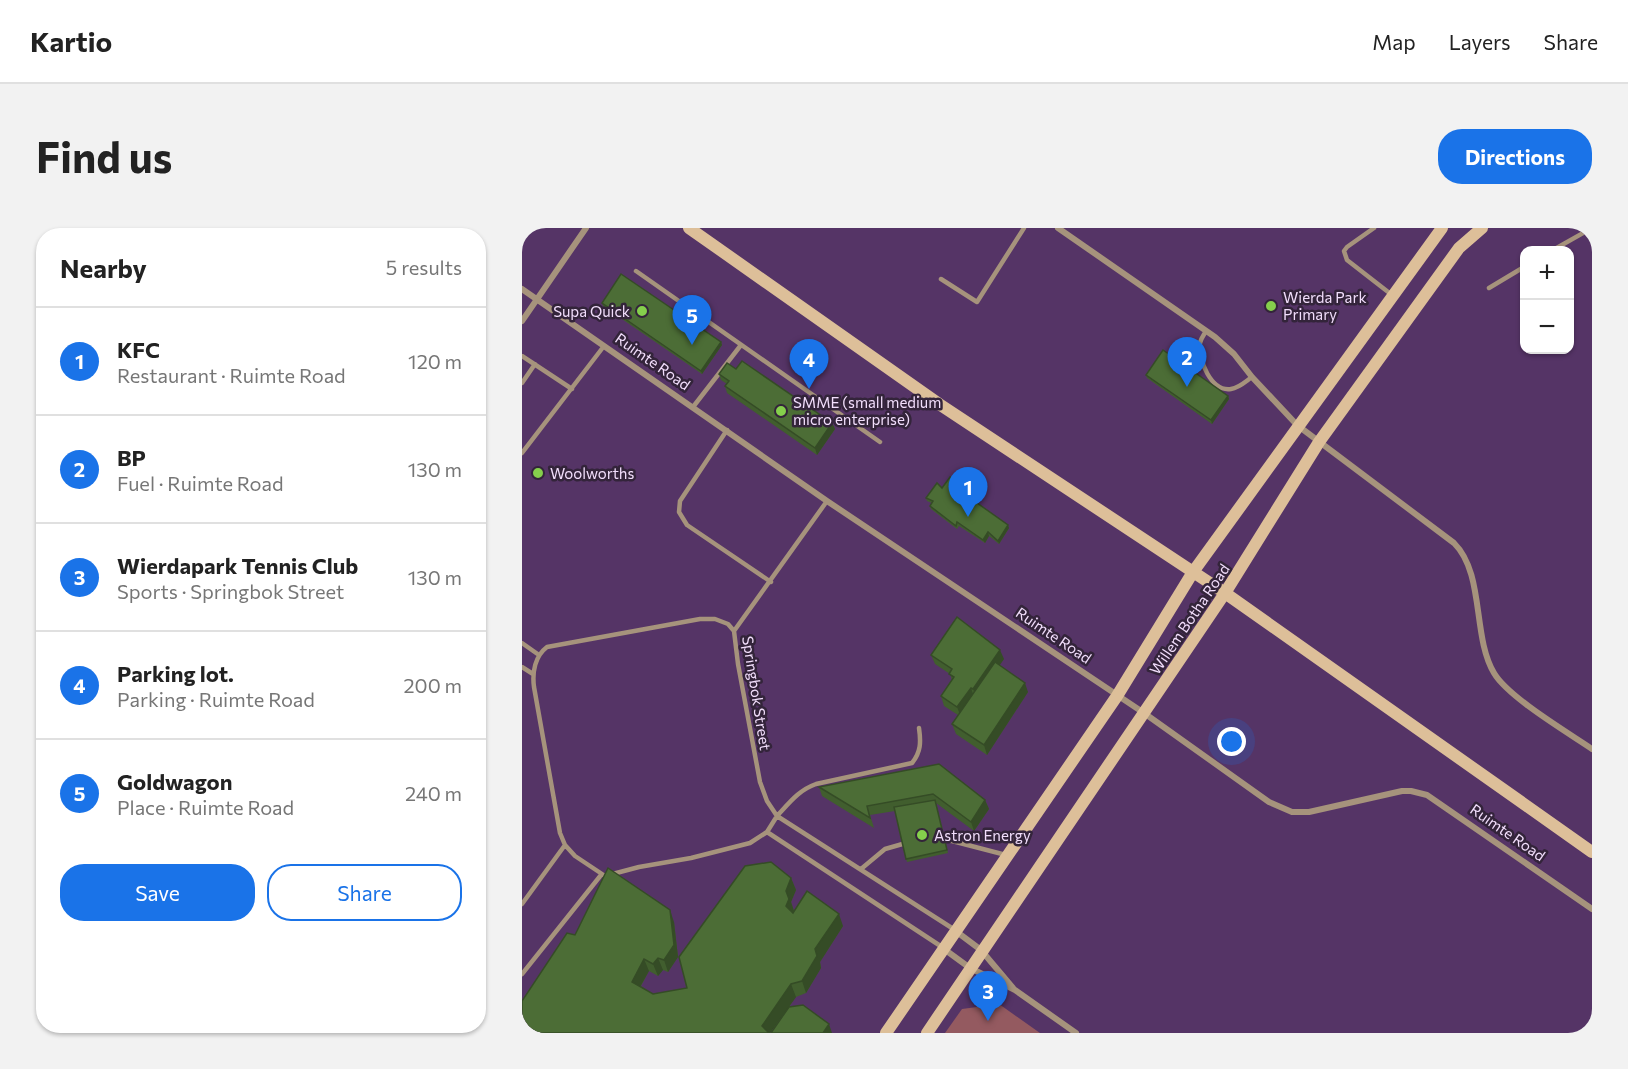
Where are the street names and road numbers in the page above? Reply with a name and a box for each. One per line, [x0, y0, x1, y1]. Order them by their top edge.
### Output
street label: Ruimte Road [612, 329, 694, 393]
street label: Willem Botha Road [1145, 560, 1233, 678]
street label: Ruimte Road [1013, 603, 1095, 667]
street label: Springbok Street [739, 635, 775, 751]
street label: Ruimte Road [1467, 800, 1549, 864]

